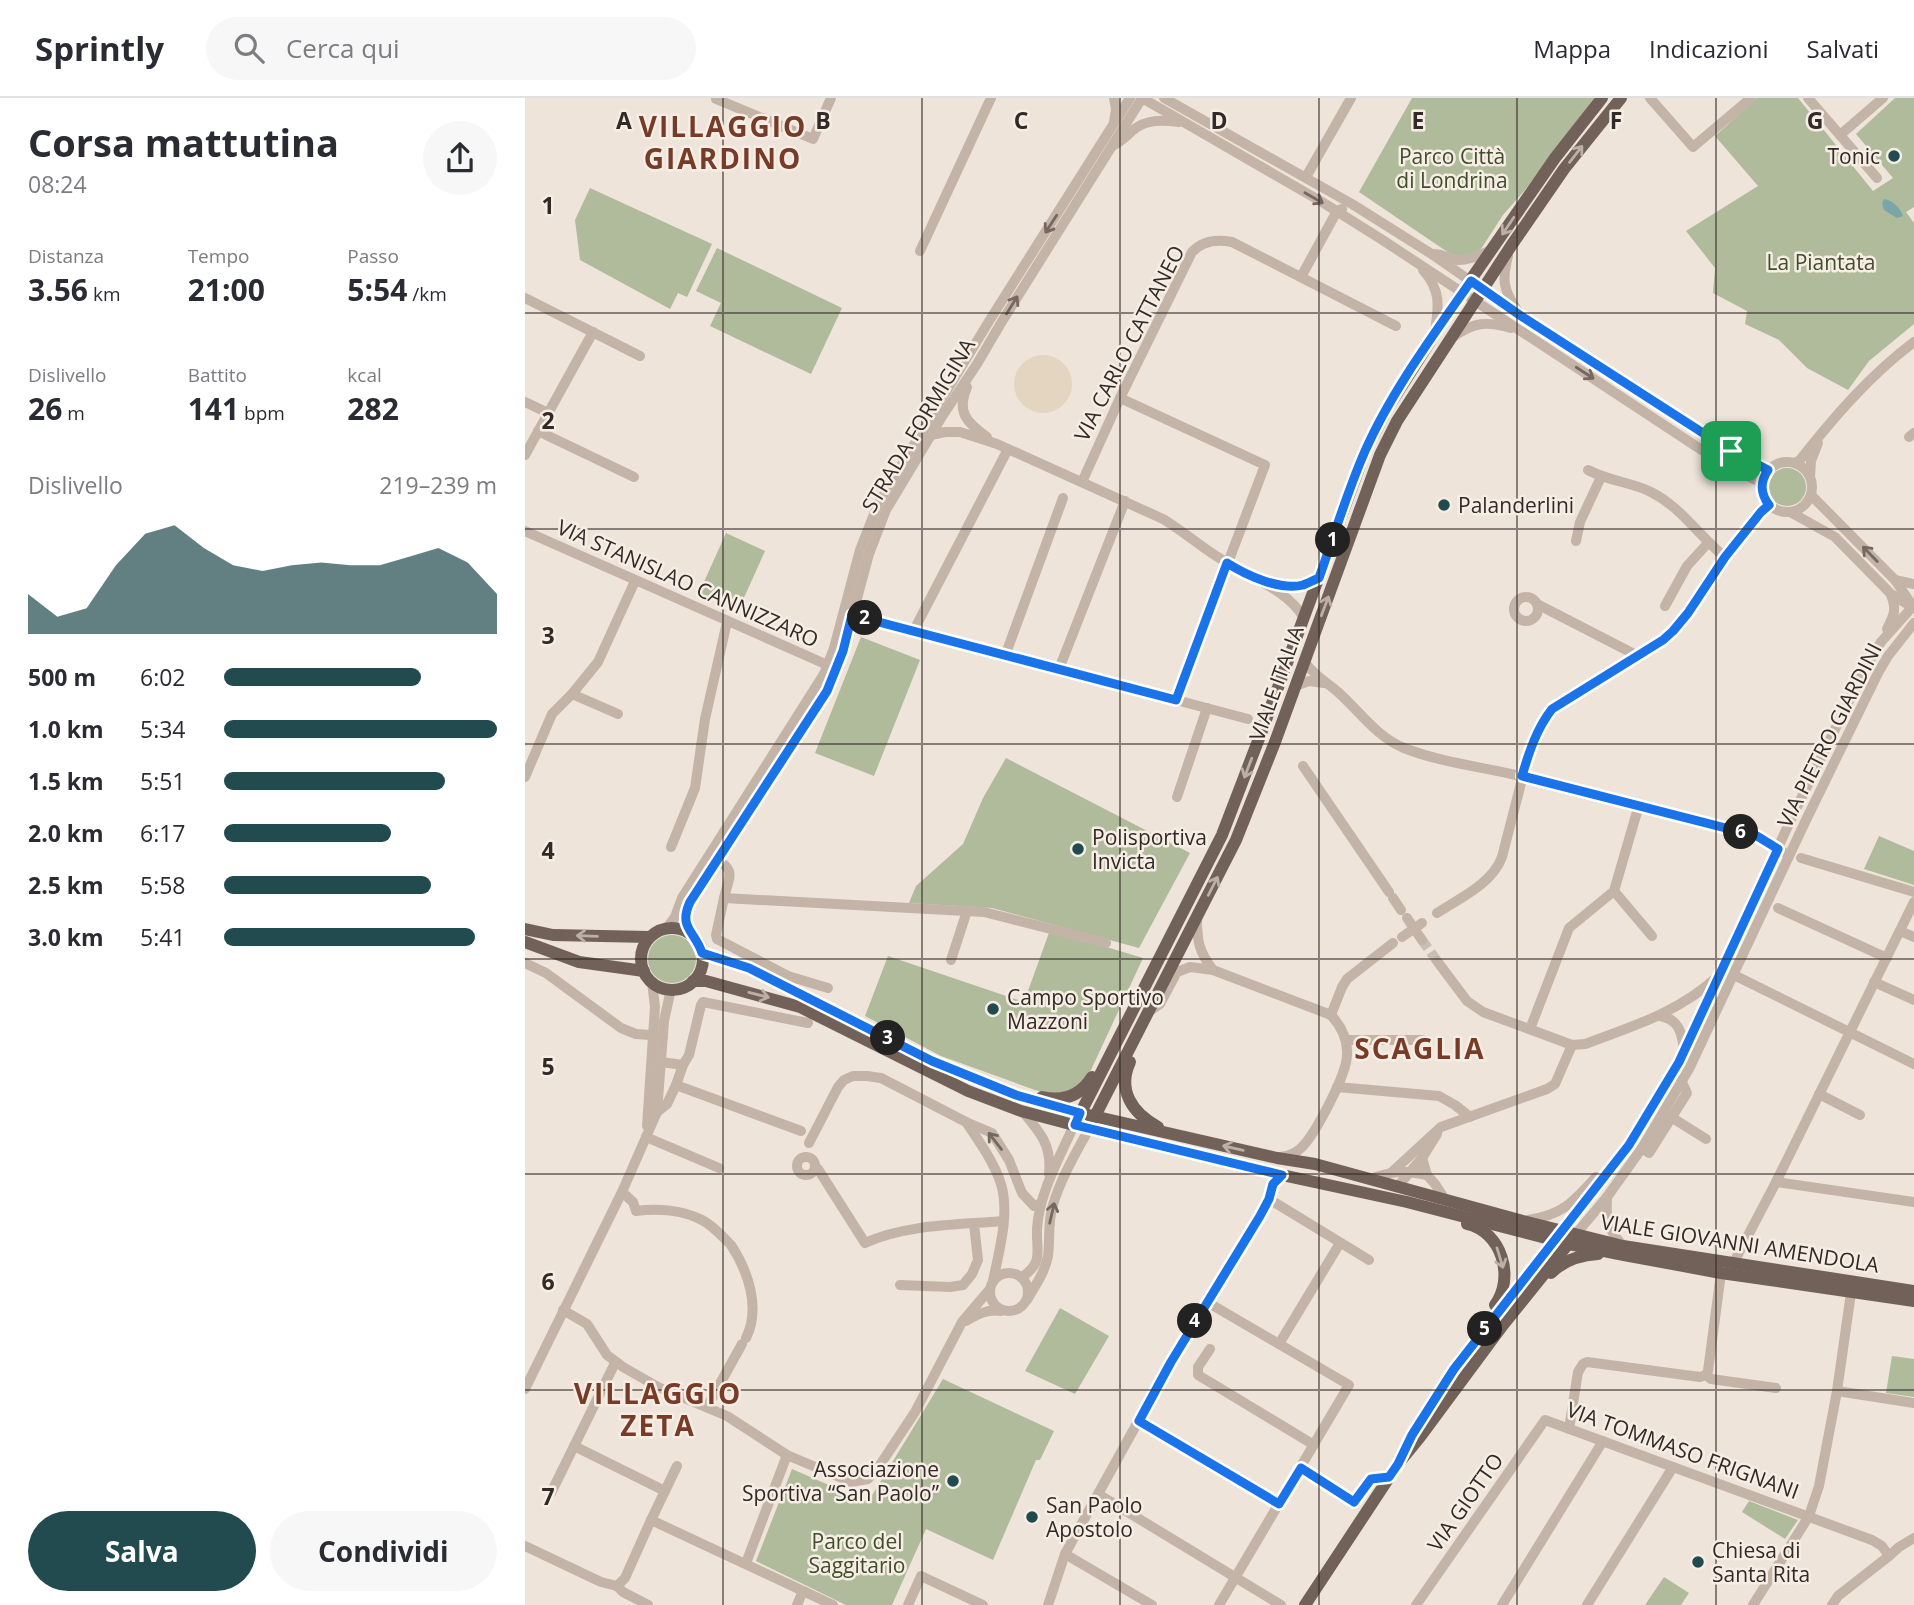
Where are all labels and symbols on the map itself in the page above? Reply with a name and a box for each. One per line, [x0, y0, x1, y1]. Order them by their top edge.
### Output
text: A [616, 104, 632, 136]
text: B [815, 104, 831, 136]
text: C [1014, 104, 1028, 136]
text: D [1210, 104, 1228, 136]
text: E [1412, 104, 1424, 136]
text: F [1610, 104, 1622, 136]
text: G [1807, 104, 1823, 136]
district label: VILLAGGIO GIARDINO [639, 107, 807, 177]
park label: Parco Città di Londrina [1396, 142, 1508, 194]
place label: Tonic [1828, 142, 1880, 170]
one-way arrow [1569, 145, 1584, 164]
marker: Tonic [1886, 148, 1902, 164]
text: 1 [541, 189, 555, 221]
one-way arrow [1303, 191, 1323, 205]
one-way arrow [1044, 213, 1058, 233]
one-way arrow [1501, 216, 1515, 235]
street label: VIA CARLO CATTANEO [1067, 240, 1191, 446]
park label: La Piantata [1767, 248, 1875, 276]
one-way arrow [1005, 296, 1020, 315]
street label: STRADA FORMIGINA [855, 332, 981, 517]
one-way arrow [1575, 366, 1594, 380]
text: 2 [541, 404, 555, 436]
pin [1701, 421, 1761, 481]
place label: Palanderlini [1458, 491, 1574, 519]
marker: Palanderlini [1436, 497, 1452, 513]
street label: VIA STANISLAO CANNIZZARO [553, 513, 823, 653]
pin: 1 [1315, 522, 1351, 558]
one-way arrow [1861, 546, 1878, 563]
one-way arrow [1319, 596, 1332, 618]
pin: 2 [847, 601, 883, 636]
text: 3 [541, 619, 555, 651]
street label: VIALE ITALIA [1242, 621, 1310, 744]
street label: VIA PIETRO GIARDINI [1770, 638, 1888, 832]
one-way arrow [1240, 757, 1253, 779]
pin: 6 [1723, 814, 1759, 850]
place label: Polisportiva Invicta [1092, 823, 1207, 875]
text: 4 [541, 834, 555, 866]
marker: Polisportiva Invicta [1070, 841, 1086, 857]
one-way arrow [1207, 876, 1221, 897]
one-way arrow [576, 930, 599, 943]
place label: Campo Sportivo Mazzoni [1007, 983, 1164, 1035]
one-way arrow [747, 989, 770, 1002]
marker: Campo Sportivo Mazzoni [985, 1001, 1001, 1017]
pin: 3 [871, 1020, 905, 1056]
district label: SCAGLIA [1354, 1029, 1486, 1067]
text: 5 [541, 1050, 555, 1082]
one-way arrow [988, 1132, 1003, 1150]
one-way arrow [1222, 1141, 1245, 1154]
one-way arrow [1045, 1202, 1059, 1225]
street label: VIALE GIOVANNI AMENDOLA [1599, 1207, 1882, 1279]
one-way arrow [1495, 1246, 1508, 1268]
text: 6 [541, 1265, 555, 1297]
pin: 4 [1177, 1304, 1213, 1338]
pin: 5 [1467, 1312, 1503, 1346]
district label: VILLAGGIO ZETA [574, 1374, 742, 1444]
street label: VIA TOMMASO FRIGNANI [1563, 1395, 1803, 1505]
street label: VIA GIOTTO [1421, 1447, 1509, 1557]
place label: Associazione Sportiva “San Paolo” [742, 1455, 940, 1507]
marker: Associazione Sportiva “San Paolo” [945, 1473, 961, 1489]
text: 7 [541, 1480, 555, 1512]
place label: San Paolo Apostolo [1046, 1491, 1142, 1543]
marker: San Paolo Apostolo [1024, 1509, 1040, 1525]
park label: Parco del Saggitario [809, 1527, 905, 1579]
place label: Chiesa di Santa Rita [1712, 1536, 1810, 1588]
marker: Chiesa di Santa Rita [1690, 1554, 1706, 1570]

